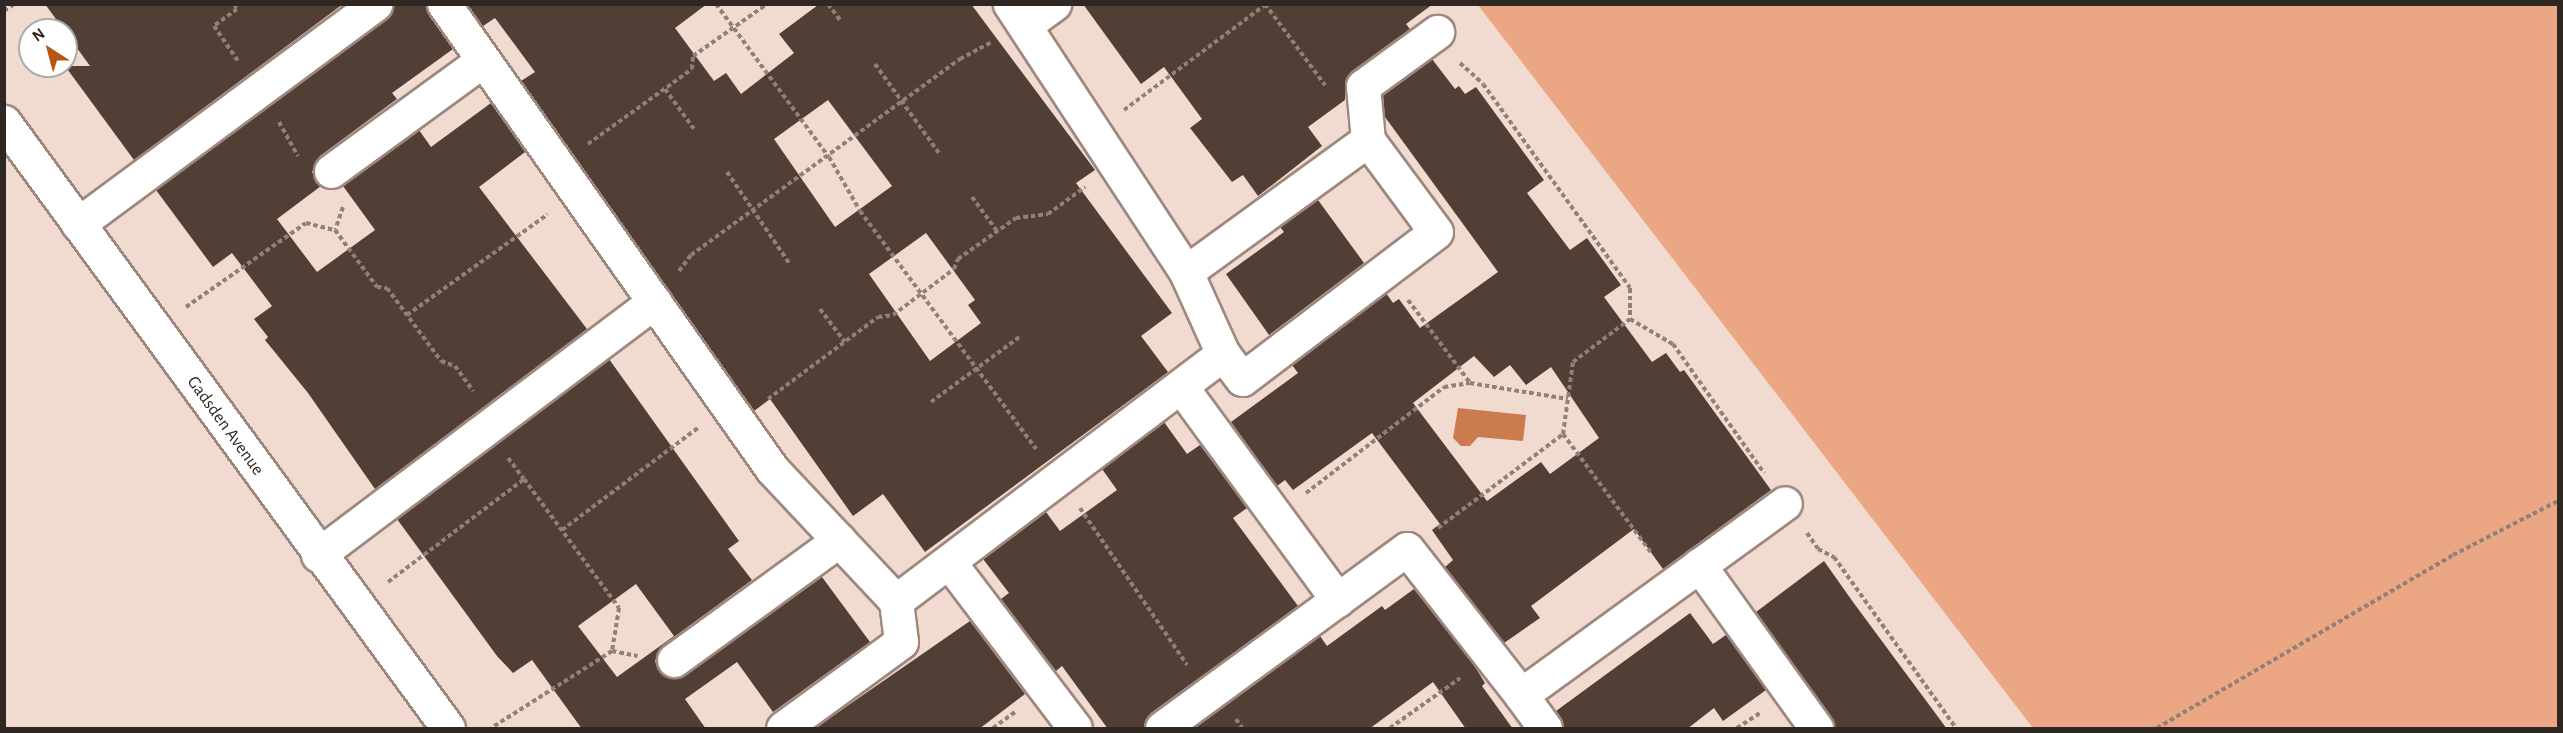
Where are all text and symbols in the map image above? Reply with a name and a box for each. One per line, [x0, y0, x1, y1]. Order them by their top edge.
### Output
north arrow [18, 18, 78, 78]
text: N [29, 25, 48, 45]
street label: Gadsden Avenue [182, 372, 268, 480]

